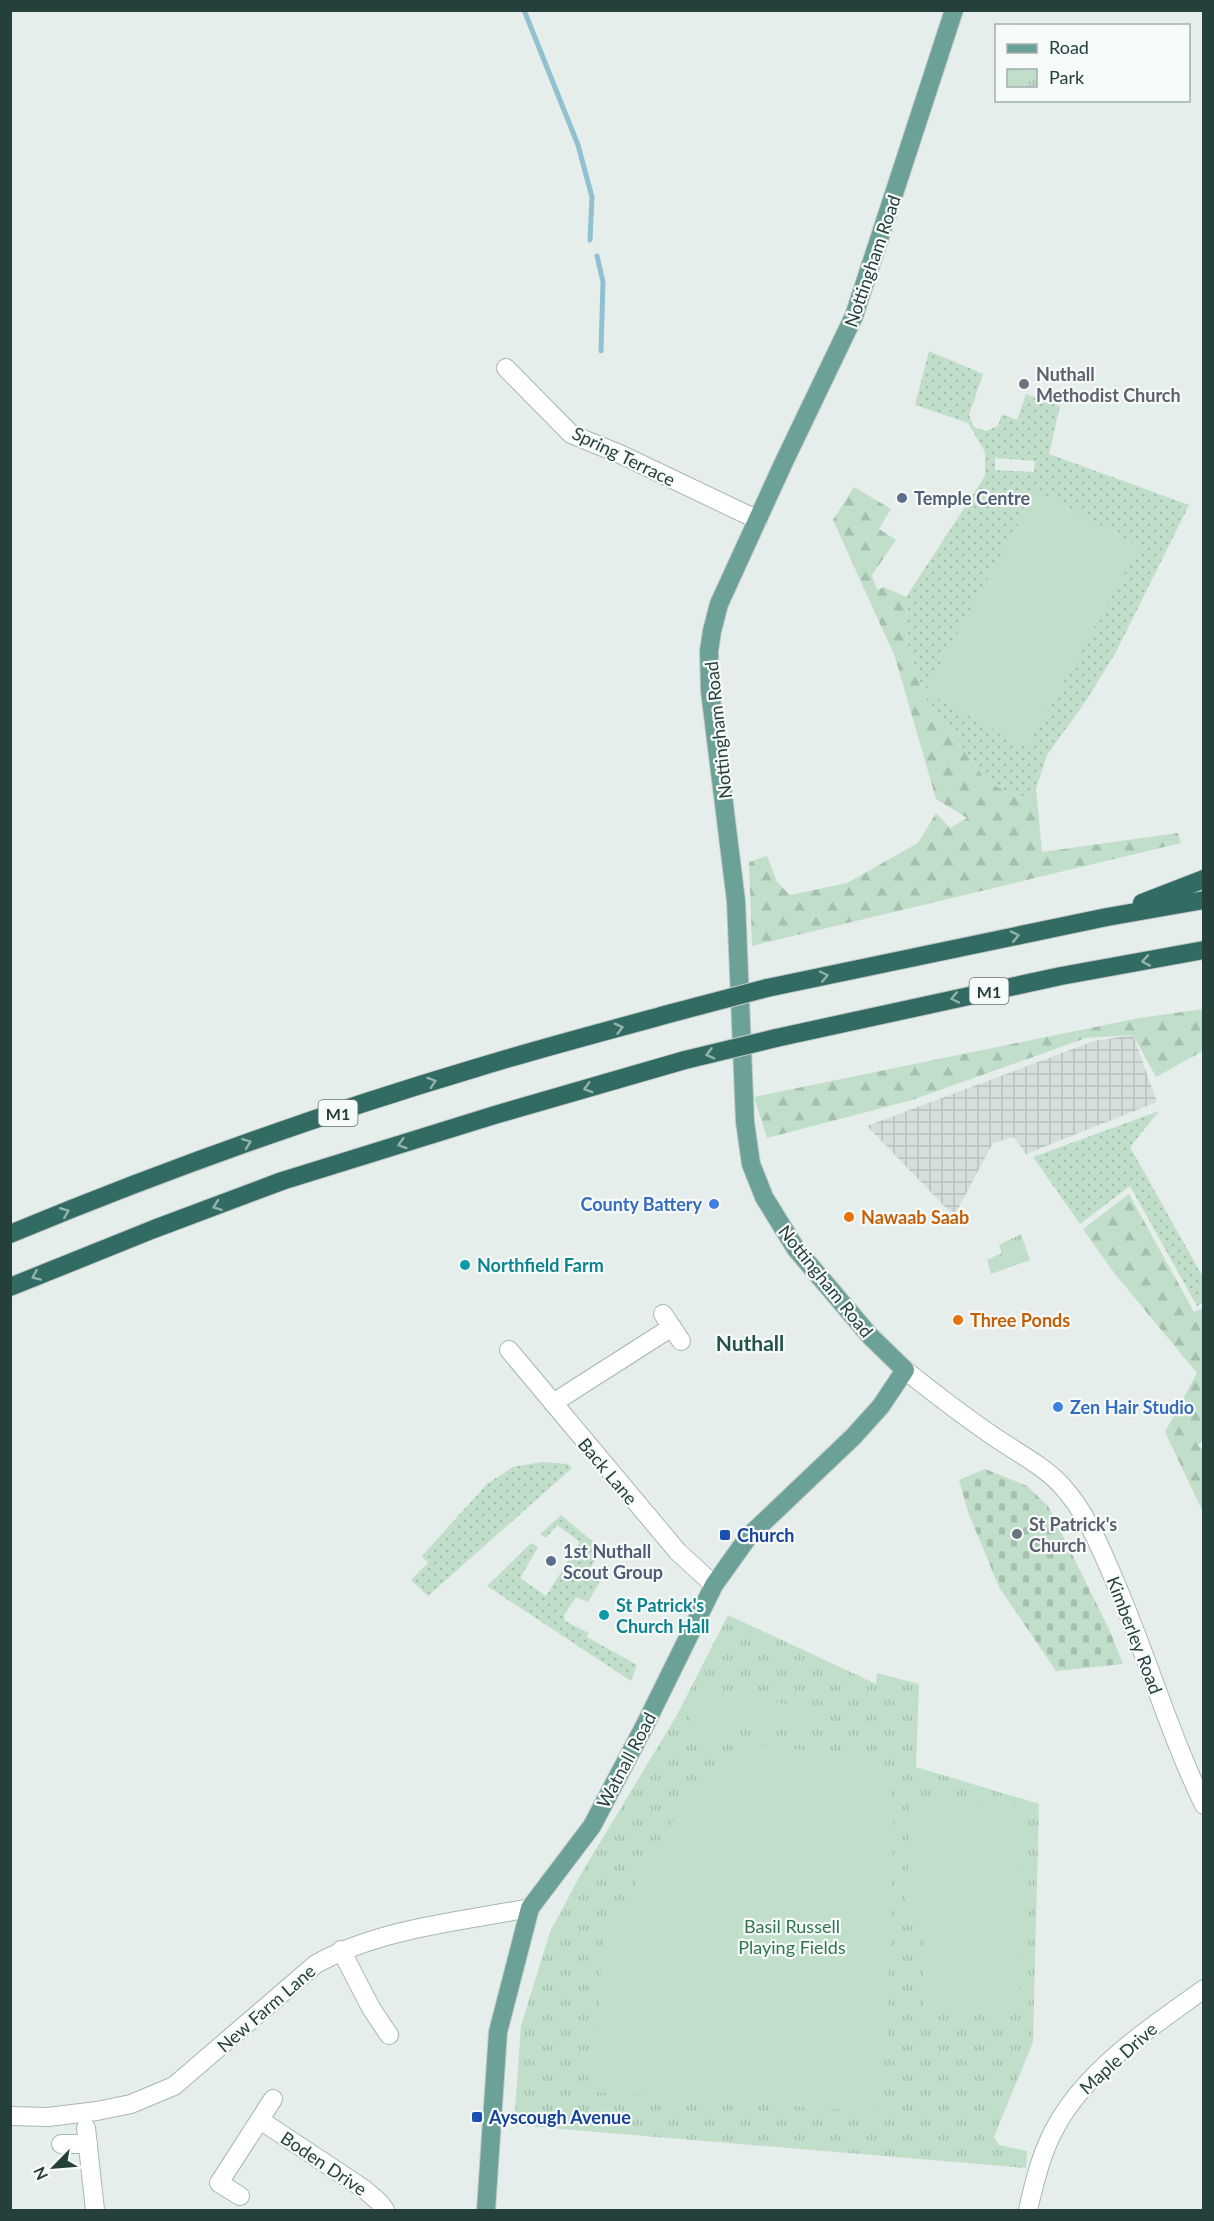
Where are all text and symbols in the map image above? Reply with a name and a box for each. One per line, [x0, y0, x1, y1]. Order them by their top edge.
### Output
legend [995, 24, 1190, 102]
text: Road [1049, 36, 1089, 58]
text: Park [1049, 66, 1085, 88]
street label: Nottingham Road [839, 192, 905, 330]
place label: Nuthall Methodist Church [1036, 363, 1181, 406]
marker: Nuthall Methodist Church [1017, 377, 1031, 391]
street label: Spring Terrace [569, 422, 679, 490]
place label: Temple Centre [914, 487, 1031, 509]
marker: Temple Centre [895, 491, 909, 505]
street label: Nottingham Road [700, 660, 736, 800]
one-way arrow [1010, 930, 1020, 943]
one-way arrow [1141, 954, 1151, 966]
one-way arrow [819, 970, 829, 983]
road number: M1 [970, 978, 1008, 1004]
one-way arrow [950, 991, 960, 1004]
one-way arrow [614, 1023, 624, 1035]
one-way arrow [705, 1047, 715, 1060]
one-way arrow [426, 1077, 437, 1089]
one-way arrow [583, 1081, 594, 1093]
road number: M1 [318, 1100, 358, 1126]
one-way arrow [397, 1137, 408, 1149]
one-way arrow [241, 1138, 252, 1151]
place label: County Battery [581, 1193, 702, 1215]
marker: County Battery [707, 1197, 721, 1211]
one-way arrow [212, 1198, 223, 1211]
place label: Nawaab Saab [861, 1206, 969, 1228]
one-way arrow [58, 1207, 69, 1219]
marker: Nawaab Saab [842, 1210, 856, 1224]
street label: Nottingham Road [774, 1220, 878, 1342]
place label: Northfield Farm [477, 1254, 604, 1276]
marker: Northfield Farm [458, 1258, 472, 1272]
one-way arrow [31, 1269, 42, 1281]
place label: Three Ponds [970, 1309, 1070, 1331]
marker: Three Ponds [951, 1313, 965, 1327]
district label: Nuthall [716, 1330, 784, 1355]
place label: Zen Hair Studio [1070, 1396, 1194, 1418]
marker: Zen Hair Studio [1051, 1400, 1065, 1414]
street label: Back Lane [574, 1433, 642, 1509]
place label: St Patrick's Church [1029, 1513, 1117, 1556]
place label: Church [737, 1524, 795, 1546]
marker: St Patrick's Church [1010, 1527, 1024, 1541]
marker: Church [718, 1528, 732, 1542]
place label: 1st Nuthall Scout Group [563, 1540, 663, 1583]
marker: 1st Nuthall Scout Group [544, 1554, 558, 1568]
street label: Kimberley Road [1102, 1573, 1168, 1697]
place label: St Patrick's Church Hall [616, 1594, 710, 1637]
marker: St Patrick's Church Hall [597, 1608, 611, 1622]
street label: Watnall Road [592, 1709, 660, 1811]
park label: Basil Russell Playing Fields [738, 1915, 846, 1958]
street label: New Farm Lane [212, 1959, 320, 2057]
street label: Maple Drive [1075, 2017, 1161, 2099]
place label: Ayscough Avenue [488, 2106, 631, 2128]
marker: Ayscough Avenue [470, 2110, 484, 2124]
street label: Boden Drive [277, 2126, 371, 2200]
north arrow [24, 2137, 84, 2197]
text: N [29, 2164, 51, 2183]

